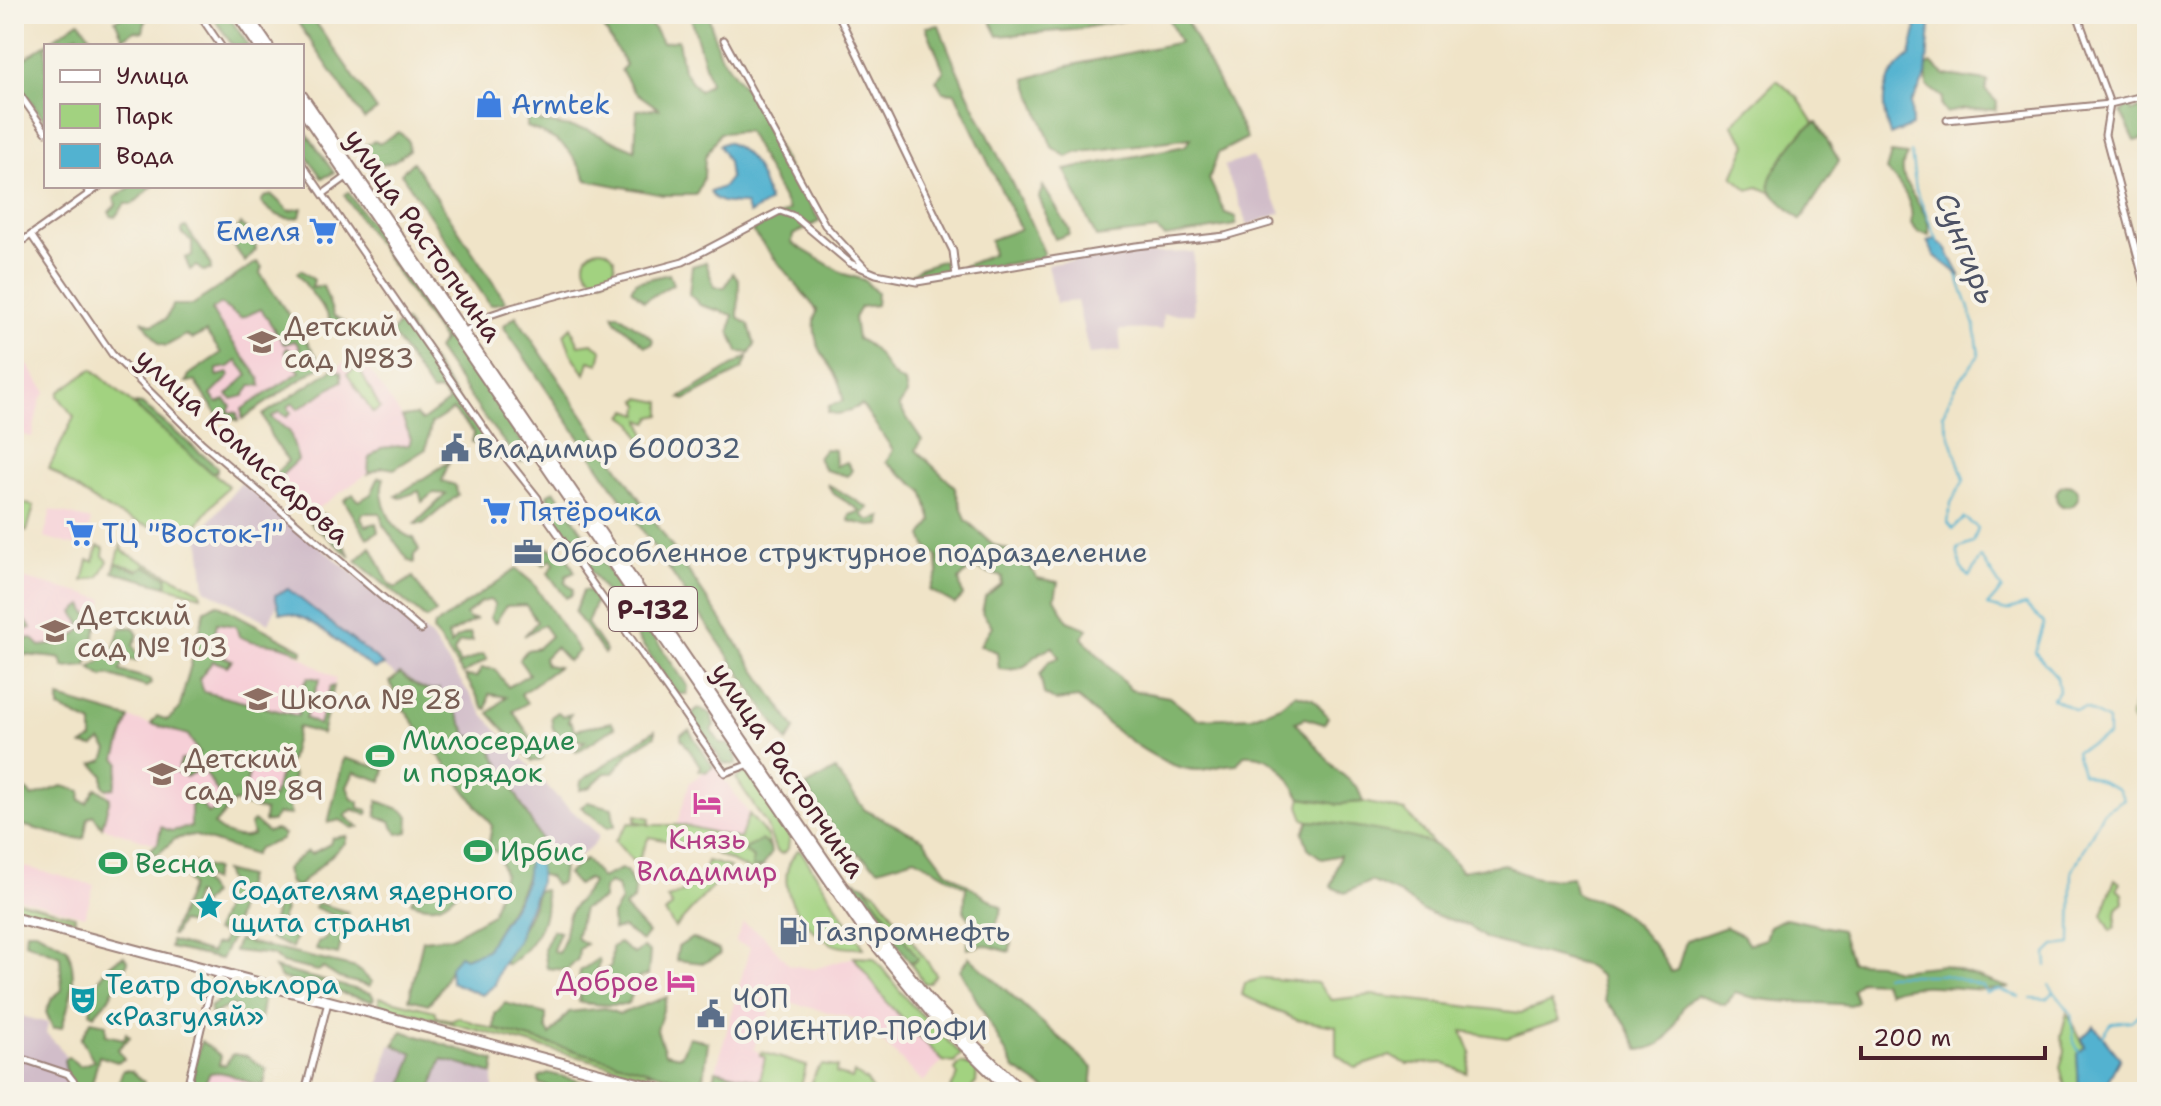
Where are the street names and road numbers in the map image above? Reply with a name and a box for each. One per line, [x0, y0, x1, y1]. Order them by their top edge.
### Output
street label: улица Растопчина [336, 121, 512, 349]
street label: улица Комиссарова [127, 339, 359, 553]
road number: Р-132 [609, 587, 697, 631]
street label: улица Растопчина [703, 655, 875, 885]

